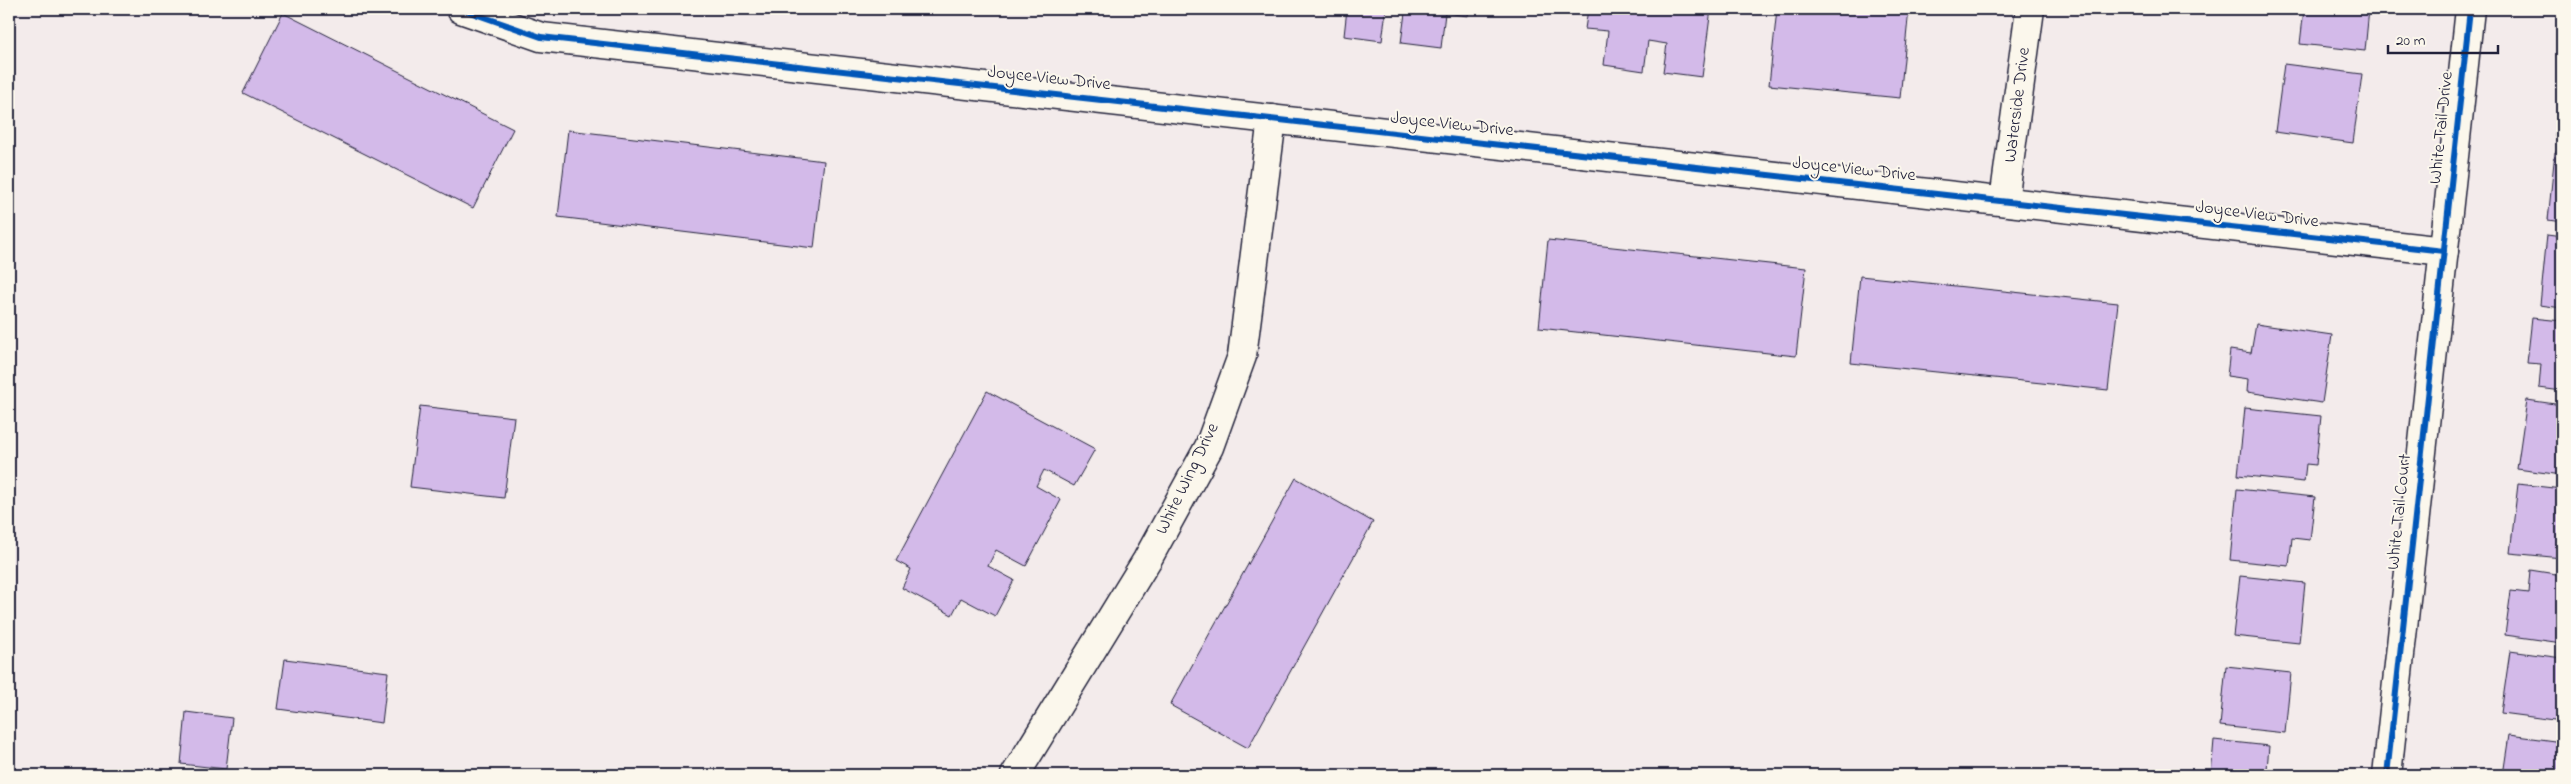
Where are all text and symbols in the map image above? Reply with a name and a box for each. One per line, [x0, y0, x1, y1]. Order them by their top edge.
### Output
scale bar [2388, 22, 2498, 54]
text: 20 m [2396, 30, 2426, 52]
street label: Waterside Drive [1998, 45, 2038, 164]
street label: Joyce View Drive [986, 60, 1113, 98]
street label: White Tail Drive [2423, 70, 2461, 185]
street label: Joyce View Drive [1389, 106, 1516, 144]
street label: Joyce View Drive [1791, 151, 1918, 189]
street label: Joyce View Drive [2194, 195, 2321, 236]
street label: White Wing Drive [1150, 418, 1228, 540]
street label: White Tail Court [2381, 453, 2419, 571]

